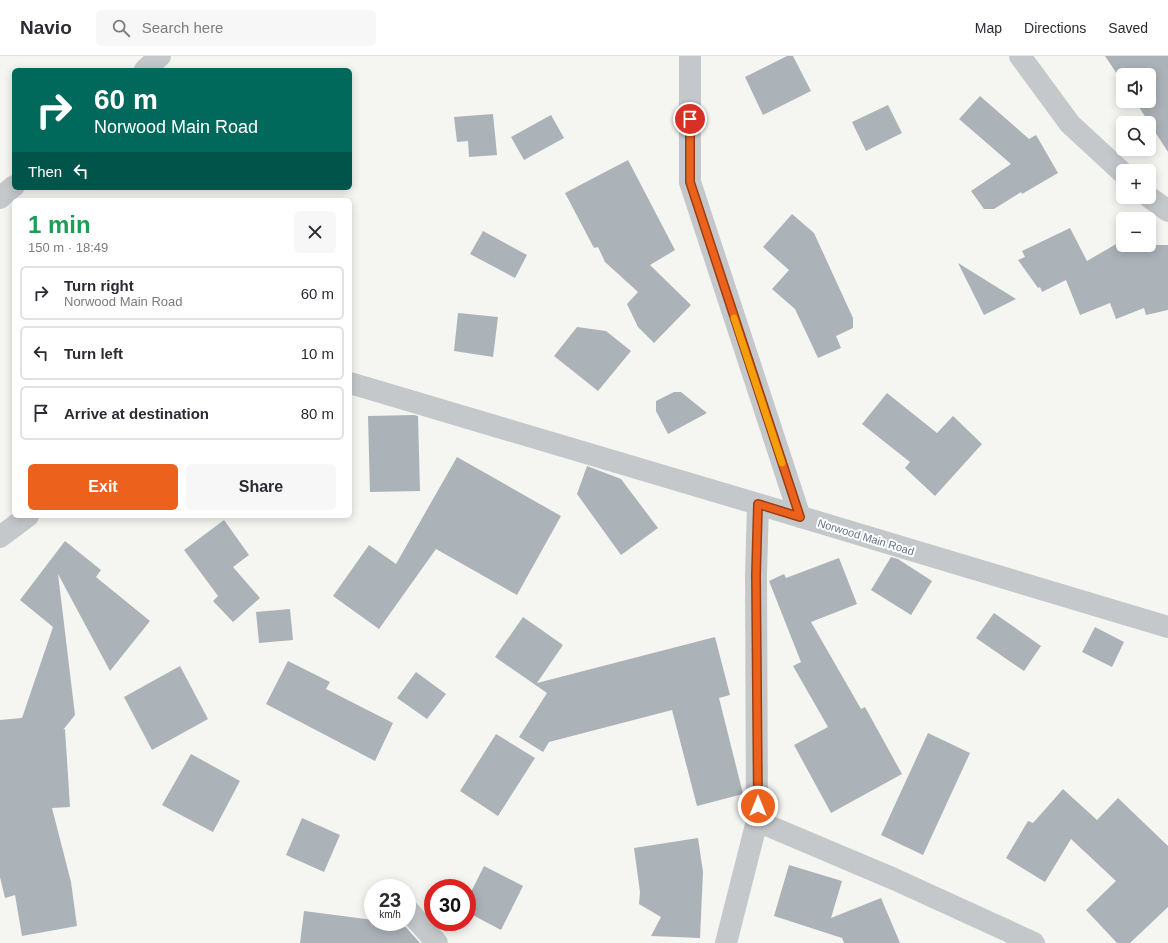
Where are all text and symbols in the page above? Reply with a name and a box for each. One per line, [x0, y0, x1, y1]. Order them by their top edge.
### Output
search box [96, 10, 376, 46]
text: Navio [20, 17, 72, 38]
icon: search [110, 17, 132, 39]
text: Search here [142, 19, 223, 36]
text: Map [975, 20, 1002, 36]
text: Directions [1024, 20, 1086, 36]
text: Saved [1108, 20, 1148, 36]
map controls [1116, 68, 1156, 252]
button: sound [1116, 68, 1156, 108]
icon: right [28, 84, 80, 136]
text: 60 m [94, 84, 158, 115]
pin [673, 102, 707, 136]
icon: arrive [679, 108, 701, 130]
button: search [1116, 116, 1156, 156]
text: Norwood Main Road [94, 117, 258, 137]
icon: left [70, 160, 92, 182]
text: Then [28, 163, 62, 180]
button: + [1116, 164, 1156, 204]
text: 1 min [28, 211, 91, 238]
button: close [294, 211, 336, 253]
button: − [1116, 212, 1156, 252]
text: 150 m · 18:49 [28, 240, 108, 255]
text: Turn right [64, 277, 134, 294]
icon: right [30, 282, 52, 304]
text: 60 m [301, 285, 334, 302]
text: Norwood Main Road [64, 294, 183, 309]
icon: left [30, 342, 52, 364]
text: Turn left [64, 345, 123, 362]
text: 10 m [301, 345, 334, 362]
icon: arrive [30, 402, 52, 424]
text: Arrive at destination [64, 405, 209, 422]
text: 80 m [301, 405, 334, 422]
button: Exit [28, 464, 178, 510]
button: Share [186, 464, 336, 510]
street label: Norwood Main Road [816, 517, 916, 557]
position arrow [737, 785, 779, 827]
speed limit sign: 30 [424, 879, 476, 931]
text: 23 [379, 889, 401, 911]
text: km/h [379, 909, 401, 920]

